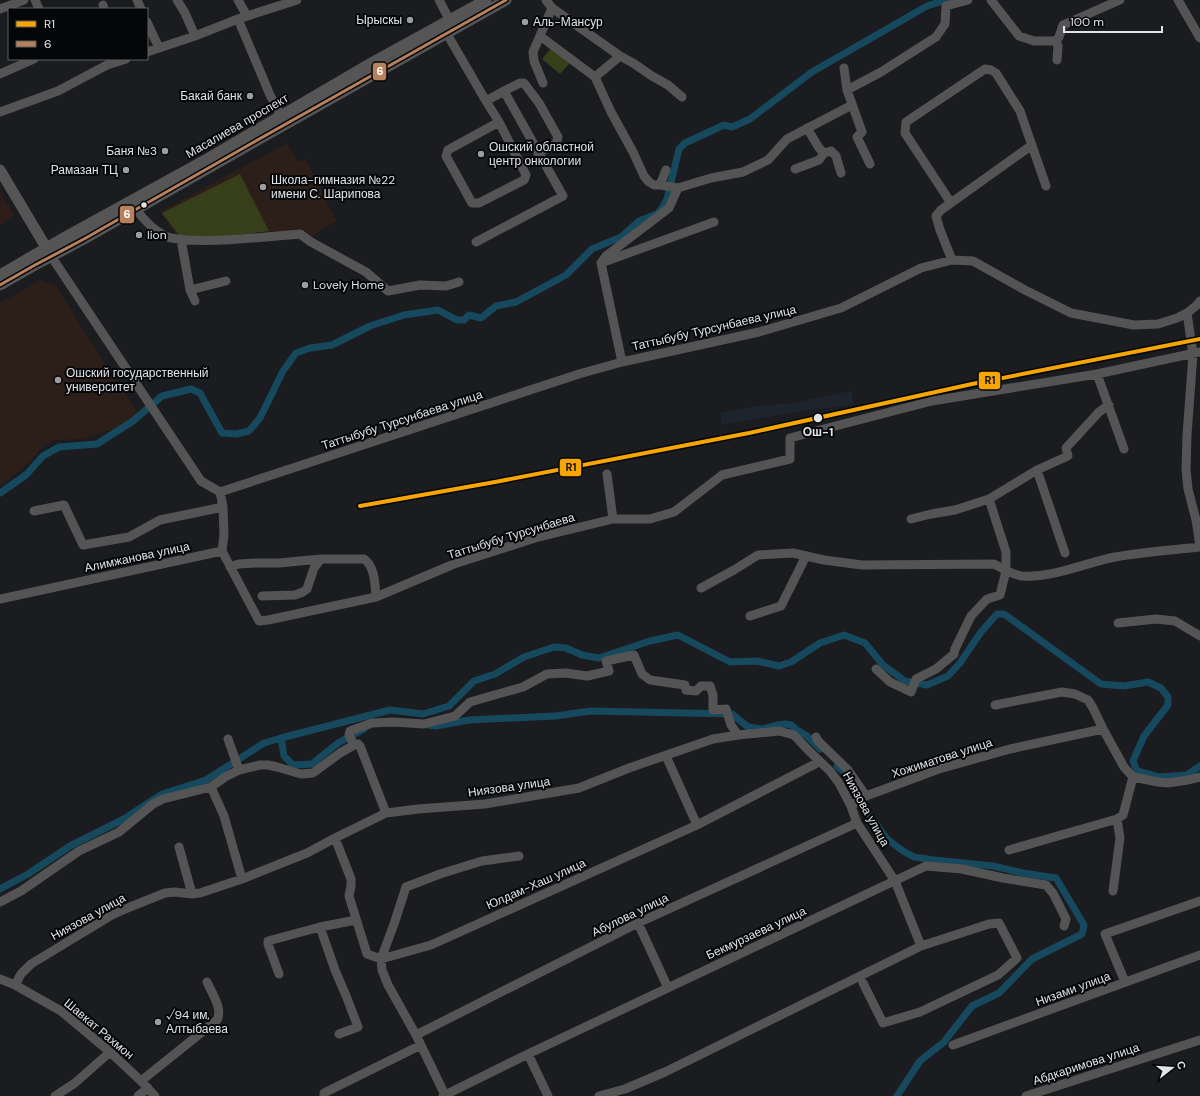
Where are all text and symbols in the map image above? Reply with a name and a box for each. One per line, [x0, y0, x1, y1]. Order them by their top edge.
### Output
legend [8, 8, 148, 60]
scale bar [1064, 8, 1162, 34]
place label: Ырыскы [356, 12, 402, 28]
place label: Аль-Мансур [533, 14, 603, 30]
text: 100 m [1070, 14, 1104, 30]
marker: Ырыскы [405, 15, 415, 25]
text: R1 [44, 16, 55, 32]
marker: Аль-Мансур [520, 17, 530, 27]
text: 6 [44, 36, 52, 52]
line badge: 6 [372, 62, 387, 81]
text: 6 [377, 64, 384, 78]
place label: Бакай банк [180, 88, 243, 104]
street label: Масалиева проспект [183, 90, 292, 162]
marker: Бакай банк [245, 91, 255, 101]
place label: Ошский областной центр онкологии [489, 139, 594, 169]
place label: Баня №3 [106, 143, 157, 159]
marker: Баня №3 [160, 146, 170, 156]
marker: Ошский областной центр онкологии [476, 149, 486, 159]
place label: Рамазан ТЦ [51, 162, 118, 178]
marker: Рамазан ТЦ [121, 165, 131, 175]
place label: Школа-гимназия №22 имени С. Шарипова [271, 172, 395, 202]
marker: Школа-гимназия №22 имени С. Шарипова [258, 182, 268, 192]
unlabelled marker [139, 200, 149, 210]
line badge: 6 [119, 205, 135, 224]
text: 6 [124, 207, 131, 221]
place label: lion [147, 227, 167, 243]
marker: lion [134, 230, 144, 240]
place label: Lovely Home [313, 277, 384, 293]
marker: Lovely Home [300, 280, 310, 290]
street label: Таттыбубу Турсунбаева улица [630, 301, 798, 355]
place label: Ошский государственный университет [66, 365, 209, 395]
line badge: R1 [978, 371, 1001, 390]
text: R1 [985, 373, 995, 387]
marker: Ошский государственный университет [53, 375, 63, 385]
street label: Таттыбубу Турсунбаева улица [320, 386, 485, 454]
marker: Ош-1 [812, 412, 824, 424]
place label: Ош-1 [803, 424, 833, 440]
line badge: R1 [559, 458, 582, 477]
text: R1 [566, 460, 576, 474]
street label: Таттыбубу Турсунбаева [446, 509, 577, 563]
street label: Алимжанова улица [83, 538, 191, 576]
street label: Хожиматова улица [890, 734, 995, 782]
street label: Ниязова улица [839, 769, 893, 849]
street label: Ниязова улица [467, 773, 552, 801]
street label: Юлдам-Хаш улица [484, 855, 589, 913]
street label: Абулова улица [589, 889, 671, 940]
street label: Ниязова улица [48, 890, 128, 944]
street label: Бекмурзаева улица [703, 903, 809, 963]
street label: Низами улица [1033, 968, 1113, 1010]
street label: Шавкат Рахмон [61, 995, 137, 1063]
place label: √94 им, Алтыбаева [166, 1007, 228, 1037]
marker: √94 им, Алтыбаева [153, 1017, 163, 1027]
street label: Абдкаримова улица [1031, 1039, 1142, 1089]
north arrow [1152, 1048, 1192, 1088]
text: С [1174, 1059, 1189, 1071]

